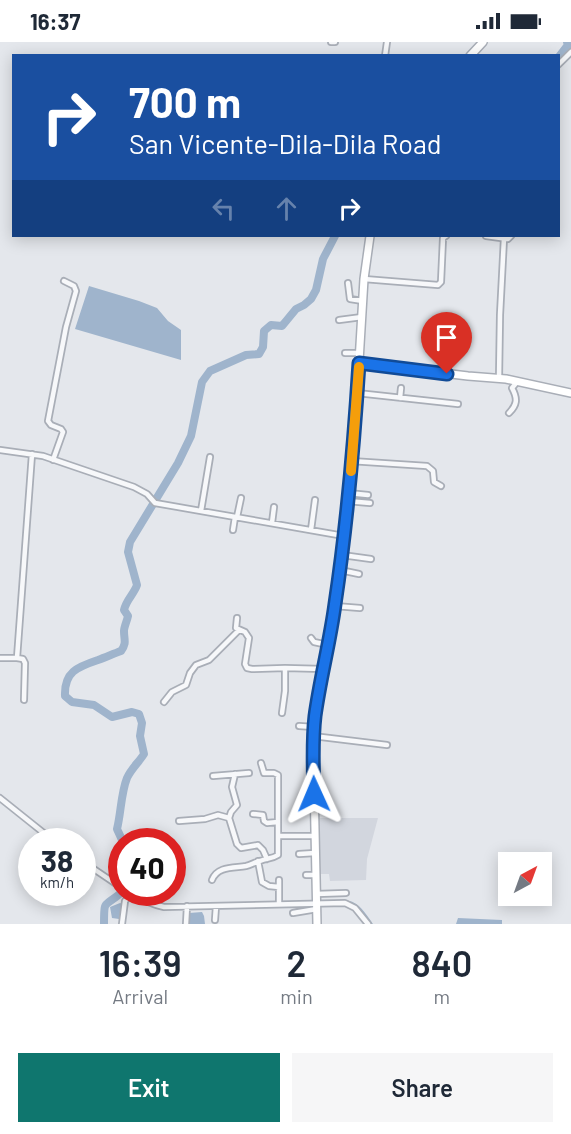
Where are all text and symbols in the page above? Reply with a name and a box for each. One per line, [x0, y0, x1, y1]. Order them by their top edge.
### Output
text: 16:37 [30, 8, 80, 34]
text: 700 m [129, 76, 241, 126]
icon: right [30, 78, 108, 156]
text: San Vicente-Dila-Dila Road [129, 127, 442, 159]
icon: left [207, 192, 240, 225]
icon: ahead [270, 192, 303, 225]
icon: right [333, 192, 366, 225]
pin [421, 312, 472, 374]
icon: arrive [430, 321, 463, 354]
position arrow [282, 762, 346, 826]
speed limit sign: 40 [108, 828, 186, 906]
text: 38 [41, 842, 73, 878]
north arrow [498, 852, 552, 906]
map controls [498, 852, 552, 906]
text: km/h [40, 873, 74, 891]
text: 16:39 [99, 941, 181, 984]
text: 2 [287, 941, 306, 984]
text: 840 [411, 941, 472, 984]
text: Arrival [112, 984, 168, 1008]
text: min [280, 984, 313, 1008]
text: m [434, 984, 450, 1008]
button: Exit [18, 1053, 280, 1122]
button: Share [292, 1053, 553, 1122]

